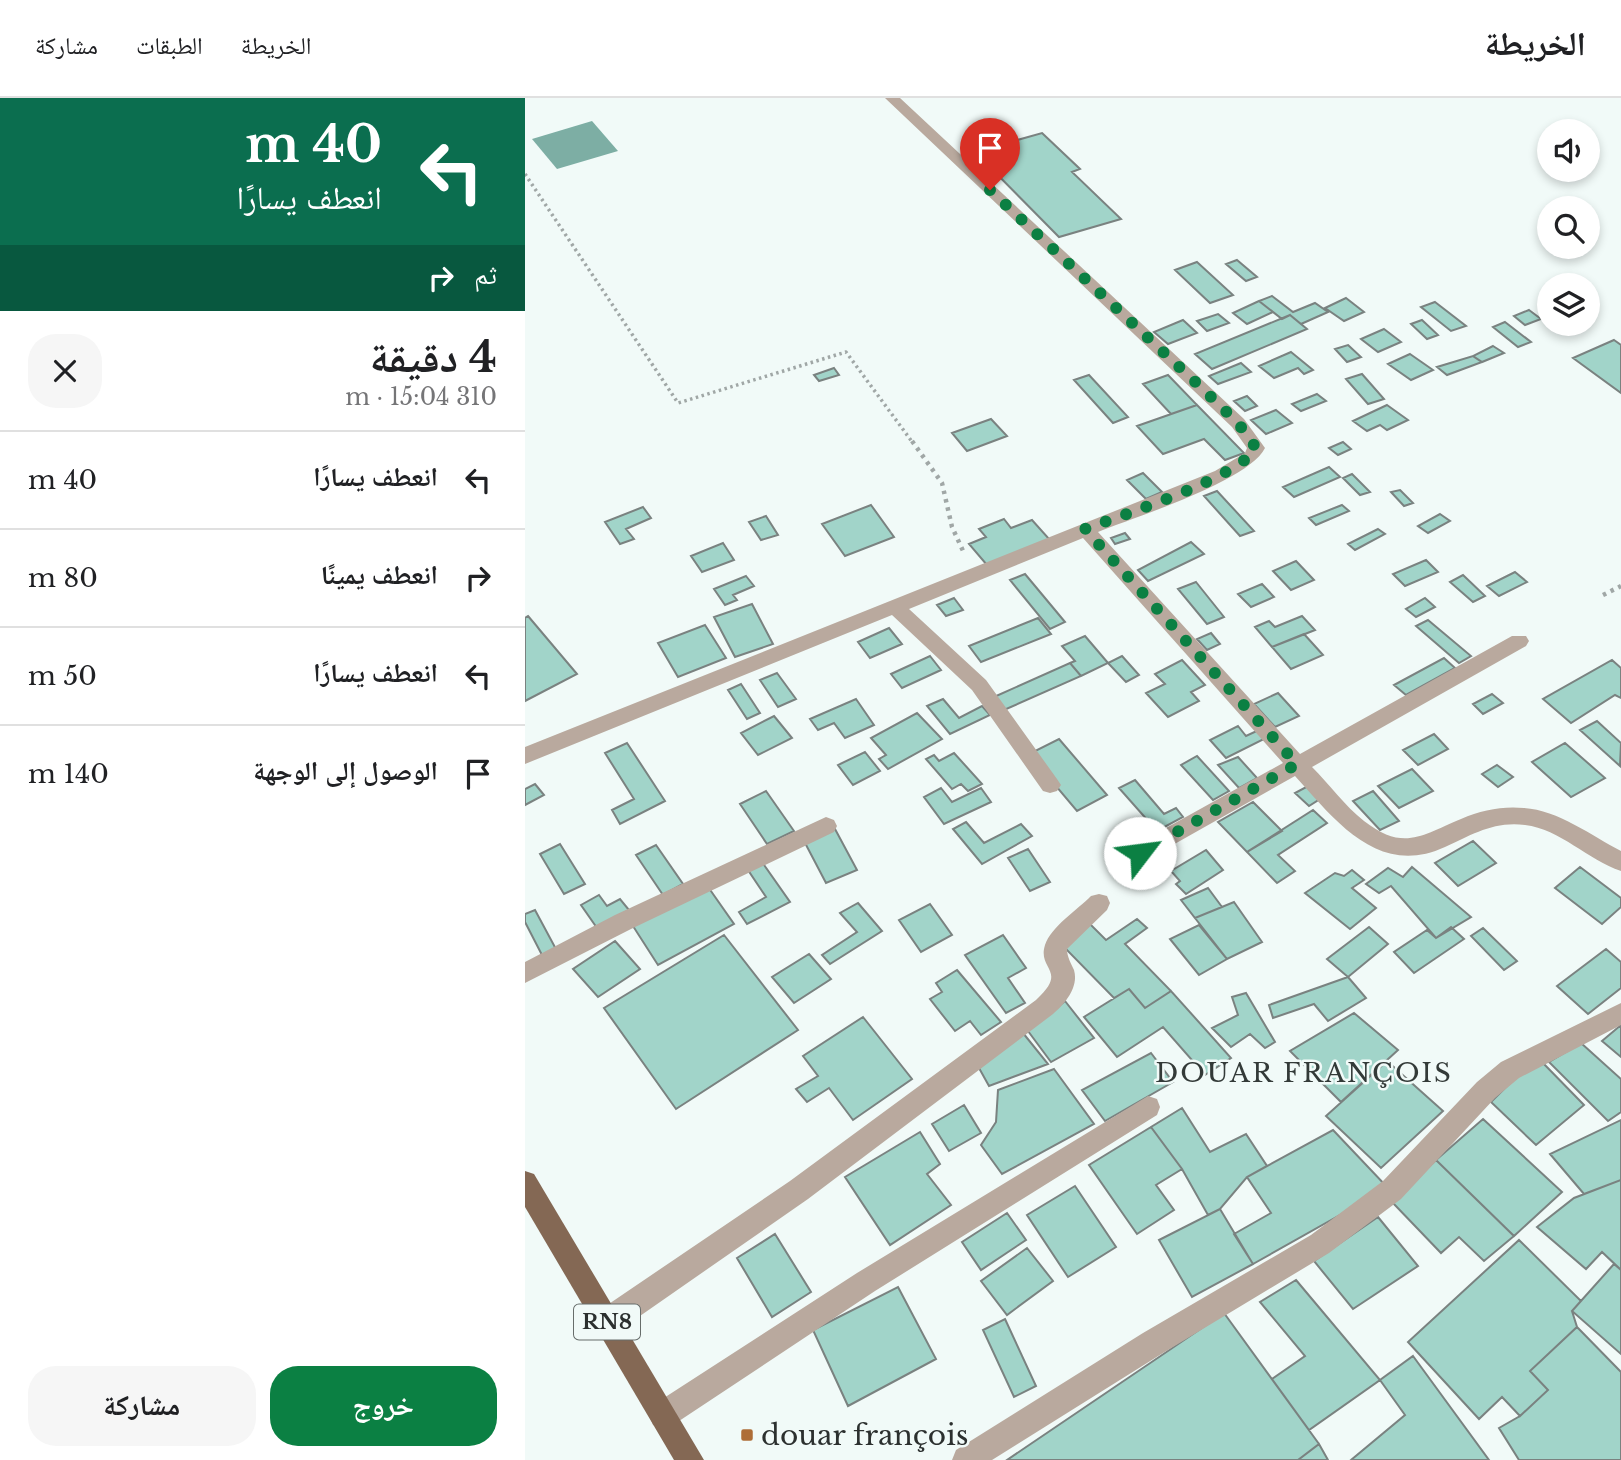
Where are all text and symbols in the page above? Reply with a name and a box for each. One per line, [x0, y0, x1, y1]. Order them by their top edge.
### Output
text: الخريطة [1485, 23, 1586, 64]
text: مشاركة [35, 31, 98, 60]
text: الطبقات [136, 31, 203, 60]
text: الخريطة [241, 31, 311, 60]
text: 40 m [245, 114, 382, 175]
pin [960, 118, 1020, 190]
map controls [1537, 119, 1600, 336]
button: sound [1537, 119, 1600, 182]
icon: left [406, 126, 497, 217]
icon: arrive [971, 129, 1009, 167]
text: انعطف يسارًا [237, 178, 382, 218]
button: search [1537, 196, 1600, 259]
icon: right [422, 259, 460, 297]
text: ثم [474, 259, 497, 291]
button: layers [1537, 273, 1600, 336]
text: 4 دقيقة [370, 331, 497, 383]
button: close [28, 334, 102, 408]
text: 310 m · 15:04 [345, 383, 497, 411]
text: انعطف يسارًا [313, 461, 438, 493]
icon: left [459, 461, 497, 499]
text: 40 m [28, 464, 97, 496]
text: انعطف يمينًا [321, 559, 438, 591]
icon: right [459, 559, 497, 597]
text: 80 m [28, 562, 98, 594]
text: انعطف يسارًا [313, 657, 438, 689]
icon: left [459, 657, 497, 695]
text: 50 m [28, 660, 97, 692]
text: الوصول إلى الوجهة [253, 755, 438, 787]
icon: arrive [459, 755, 497, 793]
text: 140 m [28, 758, 109, 790]
position arrow [1103, 816, 1177, 890]
district label: DOUAR FRANÇOIS [1155, 1057, 1453, 1089]
road number: RN8 [574, 1304, 640, 1340]
button: مشاركة [28, 1366, 256, 1446]
button: خروج [270, 1366, 497, 1446]
place label: douar françois [761, 1418, 968, 1453]
marker: douar françois [739, 1427, 755, 1443]

